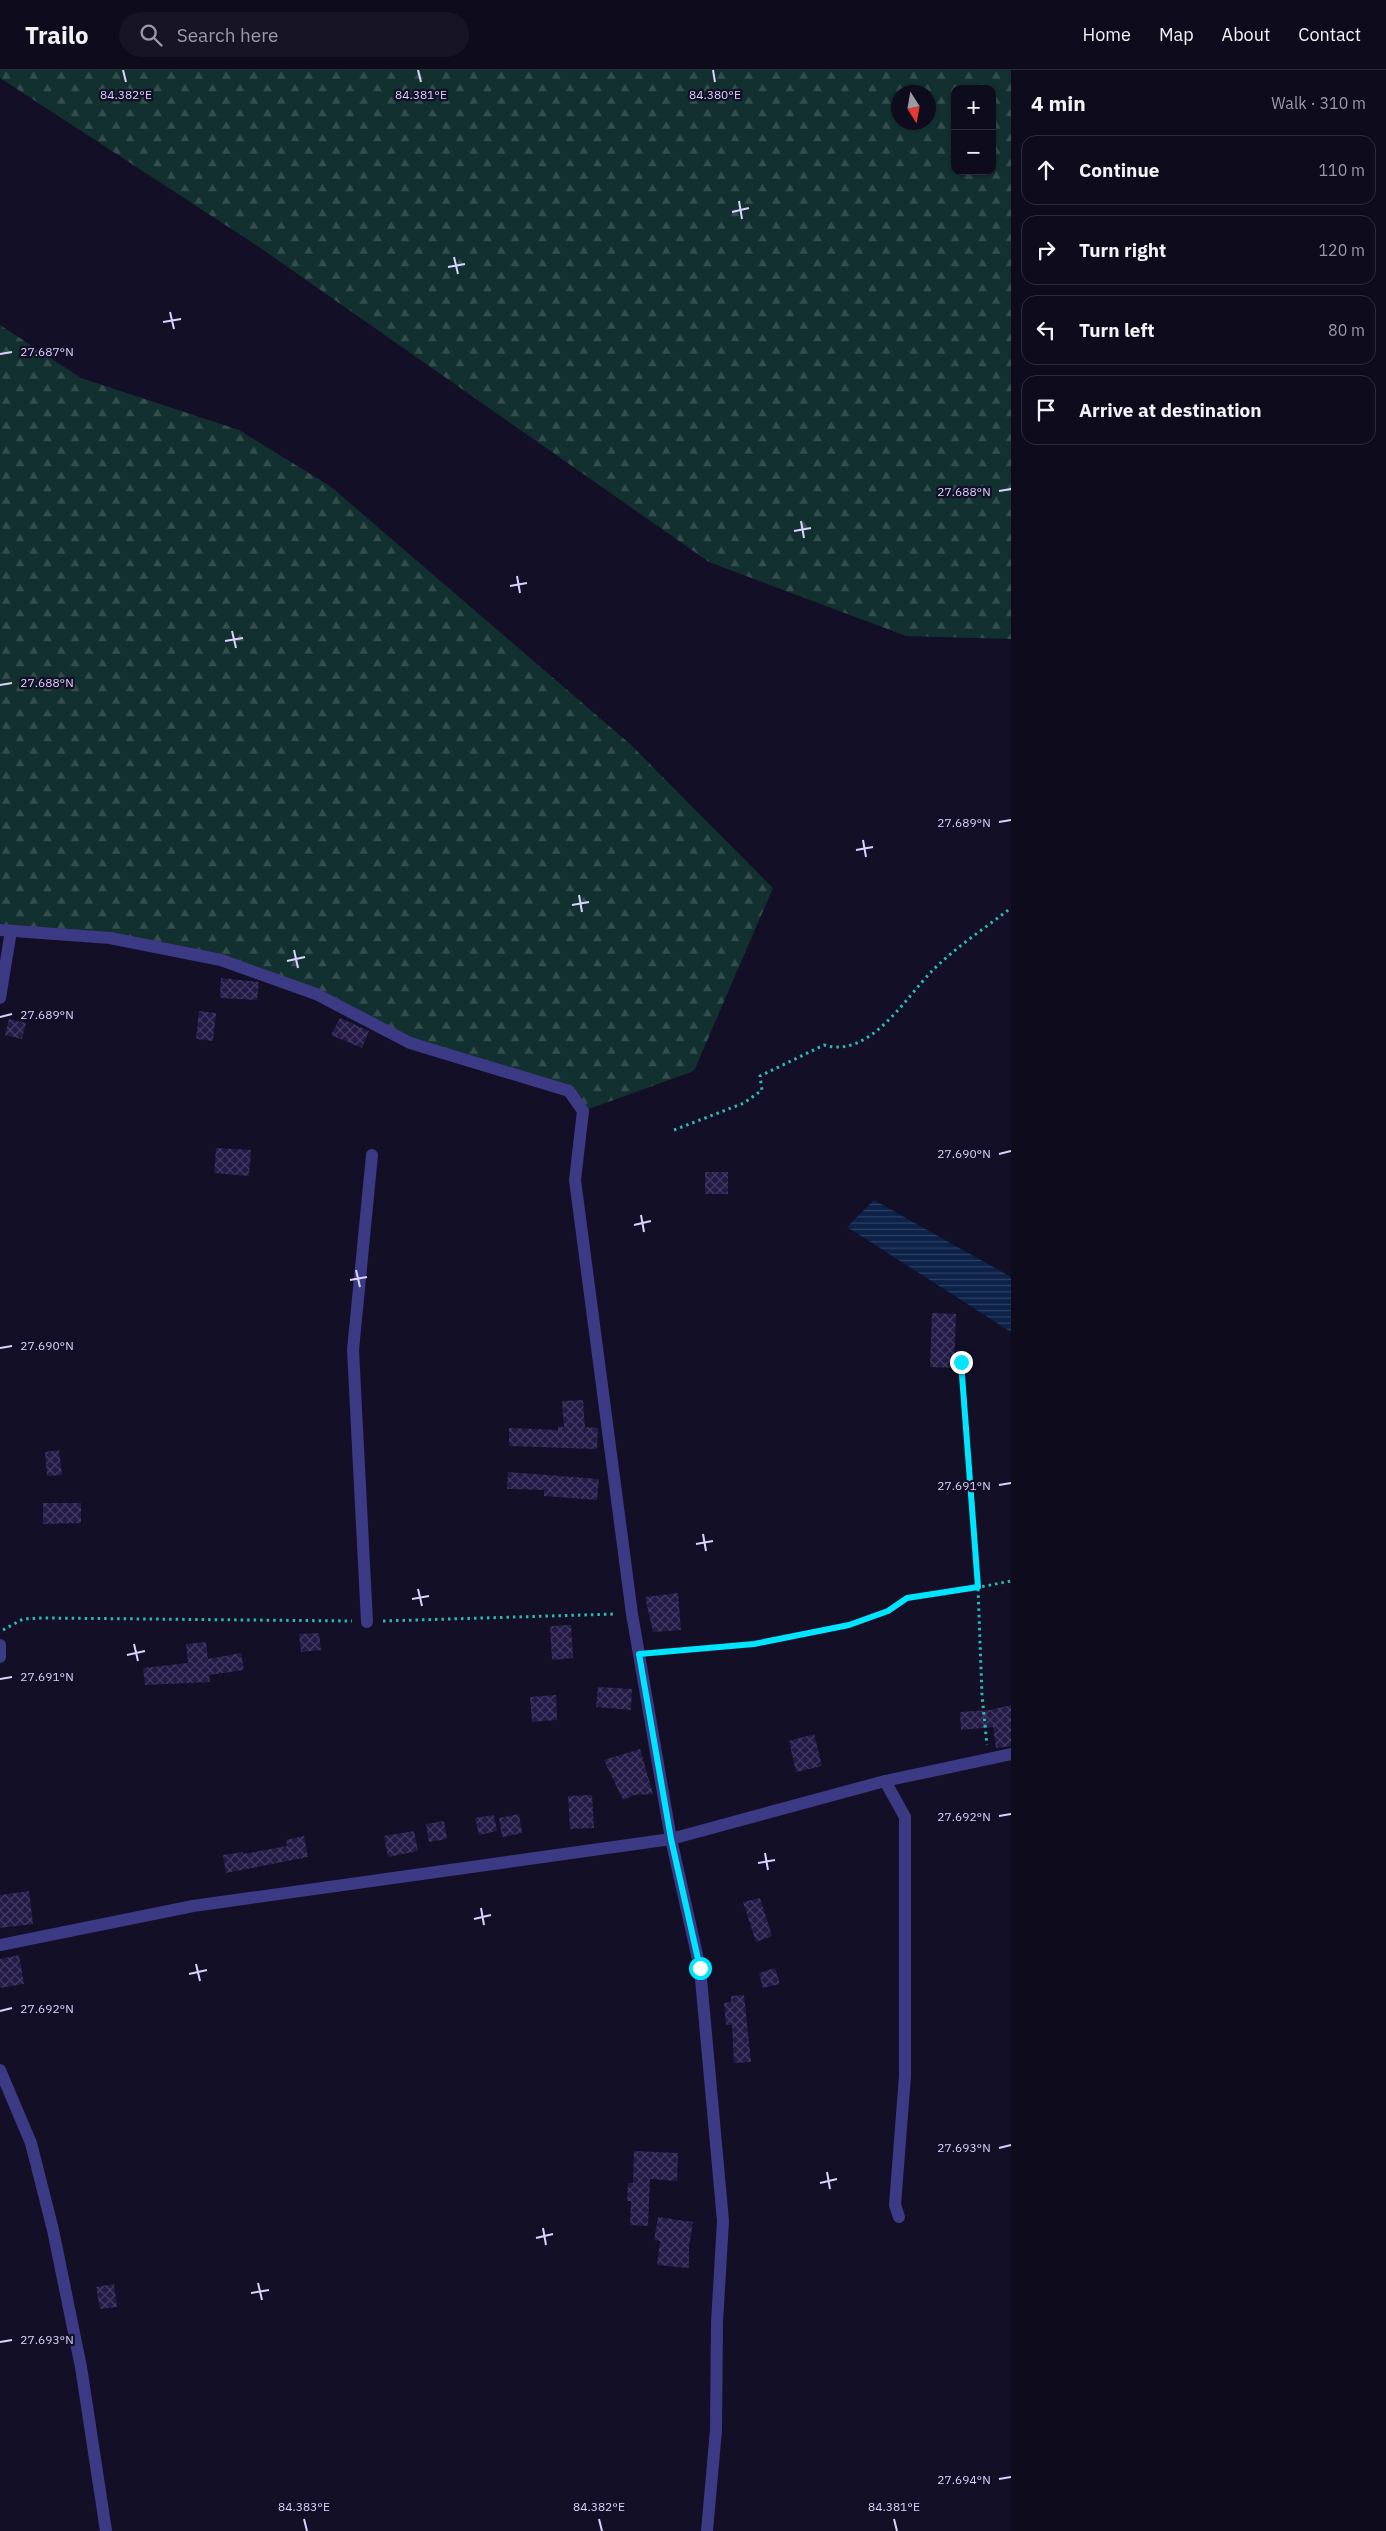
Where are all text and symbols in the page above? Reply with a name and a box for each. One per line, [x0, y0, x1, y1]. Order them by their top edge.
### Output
search box [119, 12, 469, 57]
text: Trailo [25, 19, 89, 51]
icon: search [137, 21, 165, 49]
text: Search here [177, 23, 278, 47]
text: Home [1083, 23, 1131, 46]
text: Map [1159, 23, 1194, 46]
text: About [1222, 23, 1270, 46]
text: Contact [1298, 23, 1361, 46]
north arrow [891, 85, 936, 130]
map controls [951, 85, 996, 175]
button: + [951, 85, 996, 130]
text: 84.382°E [100, 87, 152, 102]
text: 84.381°E [395, 87, 447, 102]
text: 84.380°E [689, 87, 741, 102]
text: 4 min [1031, 89, 1086, 117]
text: Walk · 310 m [1271, 93, 1366, 113]
button: − [951, 130, 996, 175]
icon: ahead [1032, 156, 1060, 184]
text: Continue [1079, 158, 1159, 182]
text: 110 m [1318, 160, 1365, 180]
icon: right [1032, 236, 1060, 264]
text: Turn right [1079, 238, 1166, 262]
text: 120 m [1318, 240, 1365, 260]
icon: left [1032, 316, 1060, 344]
text: Turn left [1079, 318, 1155, 342]
text: 80 m [1328, 320, 1365, 340]
text: 27.687°N [20, 344, 74, 359]
icon: arrive [1032, 396, 1060, 424]
text: Arrive at destination [1079, 398, 1262, 422]
text: 27.688°N [937, 484, 991, 499]
text: 27.688°N [20, 675, 74, 690]
text: 27.689°N [937, 815, 991, 830]
text: 27.689°N [20, 1007, 74, 1022]
text: 27.690°N [937, 1146, 991, 1161]
text: 27.690°N [20, 1338, 74, 1353]
route end [950, 1351, 973, 1374]
text: 27.691°N [937, 1478, 991, 1493]
text: 27.691°N [20, 1669, 74, 1684]
text: 27.692°N [937, 1809, 991, 1824]
route start [689, 1957, 712, 1980]
text: 27.692°N [20, 2001, 74, 2016]
text: 27.693°N [937, 2140, 991, 2155]
text: 27.693°N [20, 2332, 74, 2347]
text: 27.694°N [937, 2472, 991, 2487]
text: 84.383°E [278, 2499, 330, 2514]
text: 84.382°E [573, 2499, 625, 2514]
text: 84.381°E [868, 2499, 920, 2514]

